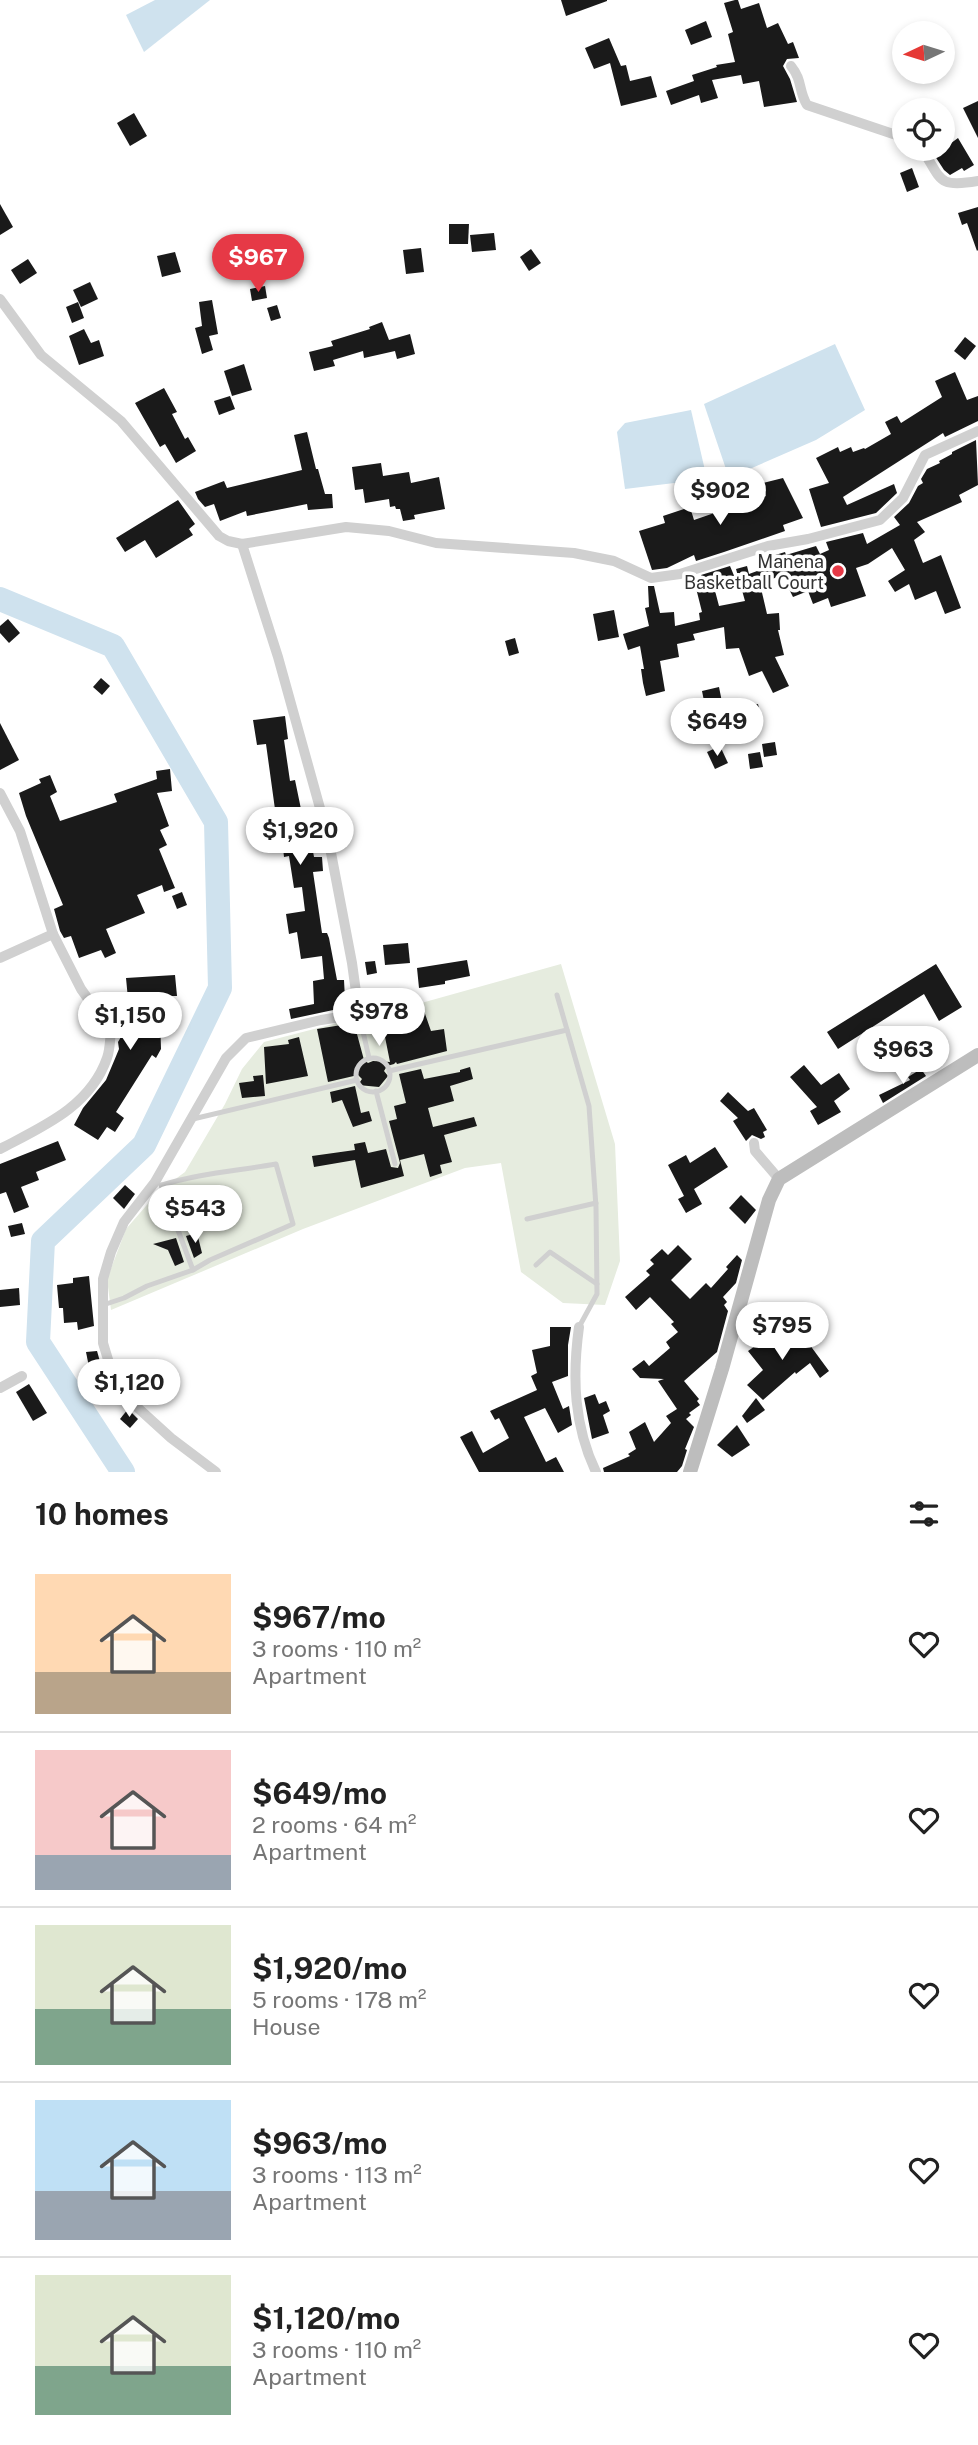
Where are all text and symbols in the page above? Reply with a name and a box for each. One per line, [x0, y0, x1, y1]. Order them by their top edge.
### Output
north arrow [892, 21, 956, 84]
map controls [892, 21, 955, 161]
button: locate [892, 98, 955, 161]
pin: $967 [217, 234, 299, 294]
text: $967 [228, 243, 288, 270]
pin: $902 [679, 468, 761, 527]
text: $902 [690, 476, 750, 503]
place label: Manena Basketball Court [684, 551, 824, 593]
marker: Manena Basketball Court [830, 563, 846, 579]
pin: $649 [676, 698, 758, 758]
text: $649 [686, 707, 748, 734]
pin: $1,920 [243, 808, 357, 867]
text: $1,920 [262, 816, 338, 843]
pin: $978 [338, 988, 420, 1048]
pin: $1,150 [73, 992, 187, 1052]
text: $978 [349, 997, 409, 1024]
text: $1,150 [94, 1001, 166, 1028]
pin: $963 [862, 1026, 944, 1086]
text: $963 [872, 1035, 934, 1062]
pin: $543 [154, 1186, 236, 1245]
text: $543 [164, 1194, 226, 1221]
pin: $795 [741, 1302, 823, 1362]
text: $795 [752, 1311, 812, 1338]
pin: $1,120 [72, 1360, 186, 1419]
text: $1,120 [93, 1368, 165, 1395]
icon: filters [905, 1495, 943, 1533]
text: 10 homes [35, 1496, 169, 1532]
text: $967/mo [252, 1599, 386, 1635]
icon: home [91, 1602, 175, 1686]
icon: heart [905, 1625, 943, 1663]
text: 3 rooms · 110 m² [252, 1635, 421, 1662]
text: Apartment [252, 1662, 367, 1689]
text: $649/mo [252, 1775, 387, 1811]
icon: home [91, 1778, 175, 1862]
icon: heart [905, 1801, 943, 1839]
text: 2 rooms · 64 m² [252, 1811, 416, 1838]
text: Apartment [252, 1838, 367, 1865]
text: $1,920/mo [252, 1950, 407, 1986]
icon: home [91, 1953, 175, 2037]
icon: heart [905, 1976, 943, 2014]
text: 5 rooms · 178 m² [252, 1986, 426, 2013]
text: House [252, 2013, 320, 2040]
text: $963/mo [252, 2125, 387, 2161]
icon: home [91, 2128, 175, 2212]
icon: heart [905, 2151, 943, 2189]
text: 3 rooms · 113 m² [252, 2161, 422, 2188]
text: Apartment [252, 2188, 367, 2215]
text: $1,120/mo [252, 2300, 400, 2336]
icon: home [91, 2303, 175, 2387]
icon: heart [905, 2326, 943, 2364]
text: 3 rooms · 110 m² [252, 2336, 421, 2363]
text: Apartment [252, 2363, 367, 2390]

